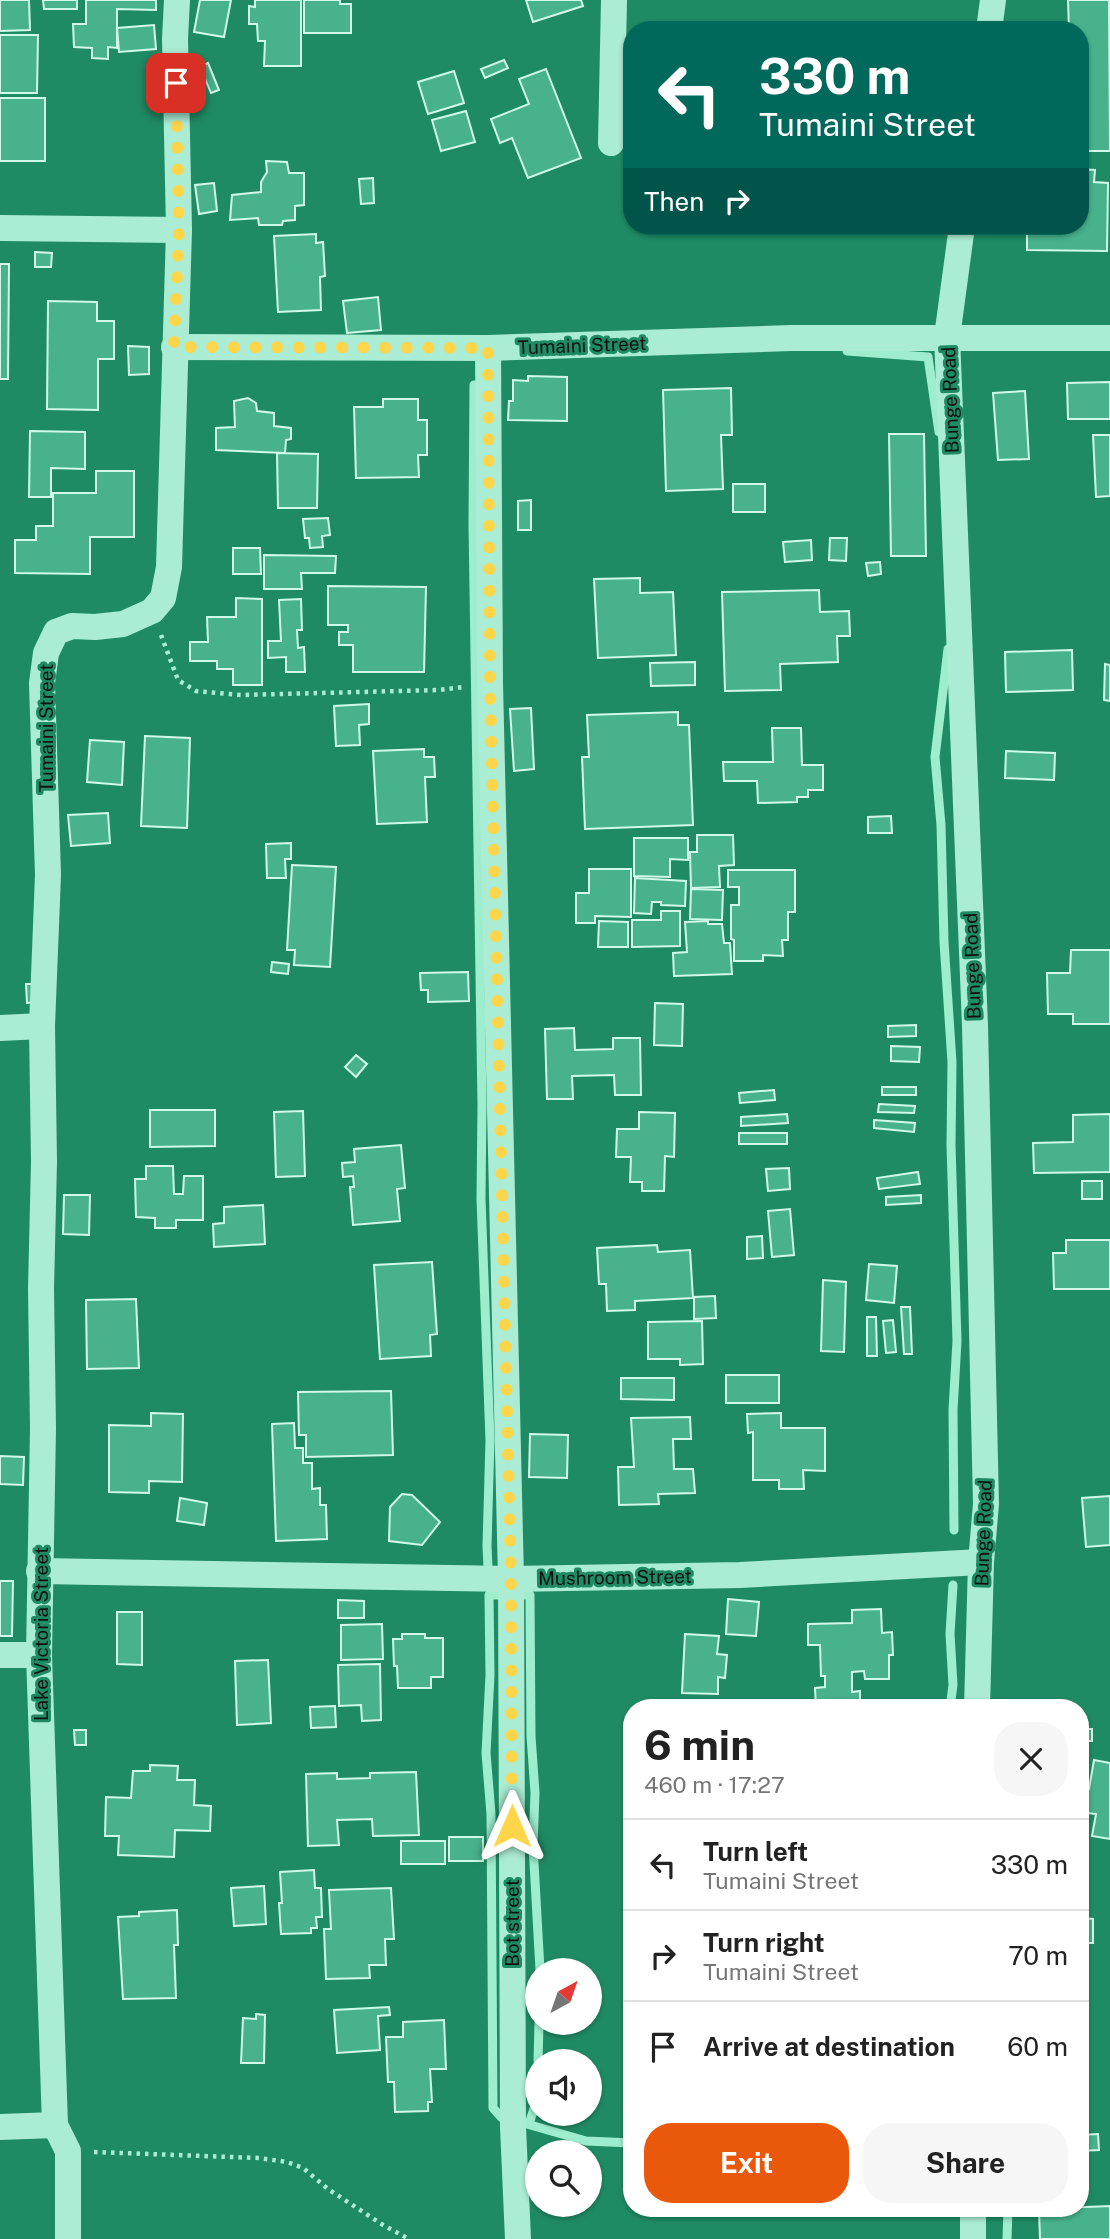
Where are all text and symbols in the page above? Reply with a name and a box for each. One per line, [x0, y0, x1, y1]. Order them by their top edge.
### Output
text: 330 m [759, 47, 910, 105]
icon: left [644, 49, 735, 140]
pin [146, 53, 206, 113]
icon: arrive [157, 64, 195, 102]
text: Tumaini Street [759, 106, 976, 143]
icon: right [718, 182, 756, 220]
text: Then [644, 186, 704, 217]
street label: Tumaini Street [517, 332, 647, 358]
street label: Bunge Road [937, 346, 963, 454]
street label: Tumaini Street [35, 664, 57, 792]
street label: Bunge Road [959, 912, 985, 1020]
street label: Bunge Road [970, 1479, 996, 1587]
street label: Lake Victoria Street [30, 1547, 52, 1721]
street label: Mushroom Street [538, 1565, 692, 1589]
text: 6 min [644, 1720, 755, 1769]
button: close [994, 1722, 1068, 1796]
text: 460 m · 17:27 [644, 1771, 785, 1798]
position arrow [475, 1789, 549, 1863]
text: Turn left [703, 1836, 808, 1867]
icon: left [644, 1846, 682, 1884]
text: 330 m [991, 1849, 1068, 1880]
text: Tumaini Street [703, 1867, 859, 1894]
street label: Bot street [501, 1879, 523, 1967]
text: Turn right [703, 1927, 825, 1958]
icon: right [644, 1937, 682, 1975]
text: 70 m [1008, 1940, 1068, 1971]
north arrow [525, 1958, 602, 2035]
map controls [525, 1958, 602, 2217]
text: Tumaini Street [703, 1958, 859, 1985]
icon: arrive [644, 2028, 682, 2066]
text: Arrive at destination [703, 2031, 955, 2062]
text: 60 m [1007, 2031, 1068, 2062]
button: sound [525, 2049, 602, 2126]
button: Exit [644, 2123, 849, 2203]
button: Share [863, 2123, 1068, 2203]
button: search [525, 2140, 602, 2217]

